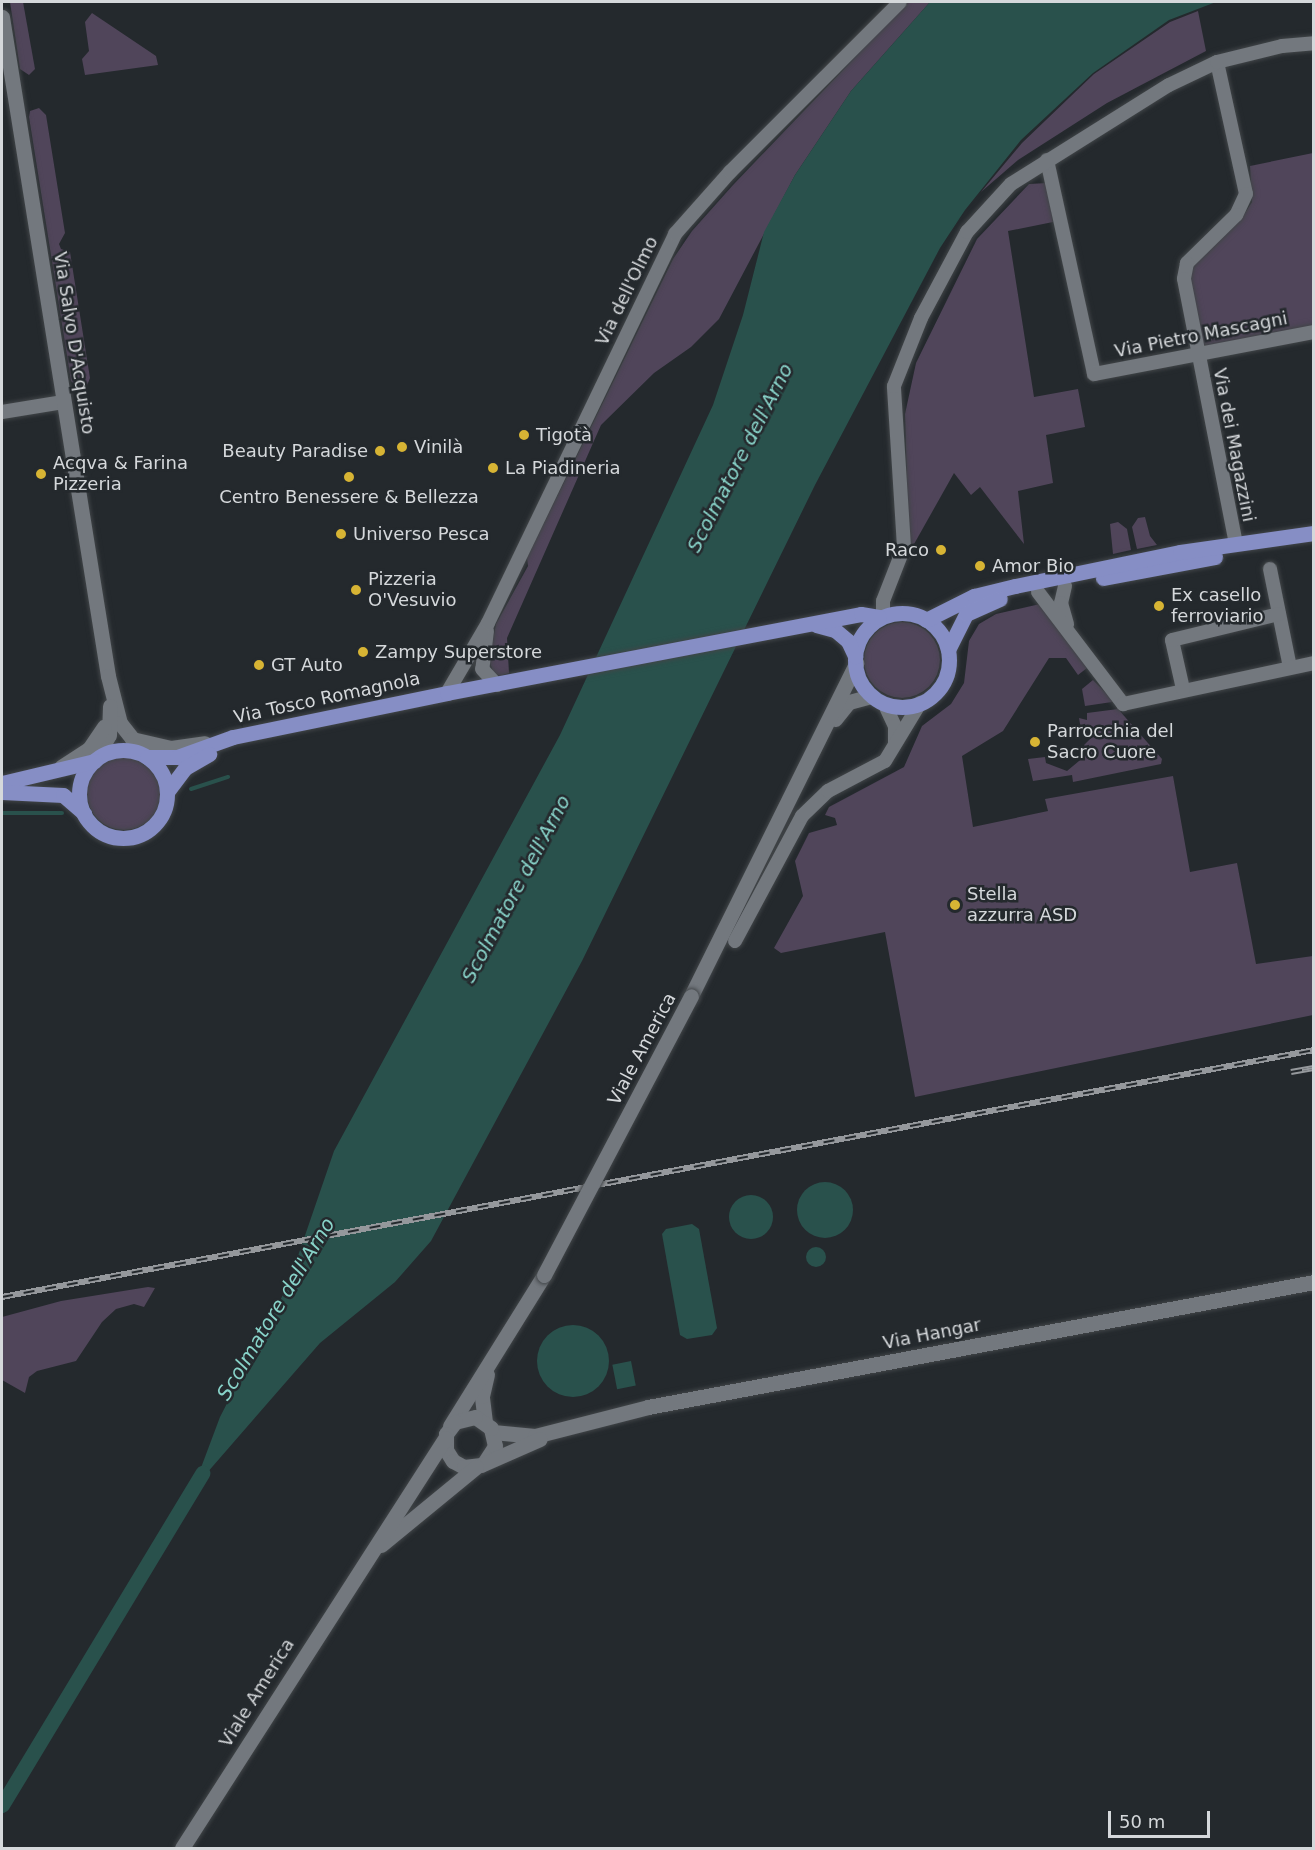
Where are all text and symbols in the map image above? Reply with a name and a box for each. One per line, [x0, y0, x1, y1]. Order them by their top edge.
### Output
street label: Via dell'Olmo [591, 233, 663, 349]
street label: Via Salvo D'Acquisto [49, 250, 99, 436]
street label: Via Pietro Mascagni [1113, 308, 1289, 362]
water label: Scolmatore dell'Arno [682, 360, 798, 556]
street label: Via dei Magazzini [1208, 366, 1260, 524]
place label: Tigotà [536, 424, 592, 446]
marker: Tigotà [517, 428, 531, 442]
place label: Vinilà [414, 436, 463, 458]
place label: Beauty Paradise [222, 440, 368, 462]
marker: Vinilà [395, 440, 409, 454]
marker: Beauty Paradise [373, 444, 387, 458]
place label: Acqva & Farina Pizzeria [53, 453, 188, 496]
place label: La Piadineria [505, 457, 621, 479]
marker: La Piadineria [486, 461, 500, 475]
marker: Acqva & Farina Pizzeria [34, 467, 48, 481]
marker: Centro Benessere & Bellezza [342, 470, 356, 484]
place label: Centro Benessere & Bellezza [219, 486, 479, 508]
place label: Universo Pesca [353, 523, 489, 545]
marker: Universo Pesca [334, 527, 348, 541]
place label: Raco [885, 539, 929, 561]
marker: Raco [934, 543, 948, 557]
place label: Amor Bio [992, 555, 1074, 577]
marker: Amor Bio [973, 559, 987, 573]
place label: Pizzeria O'Vesuvio [368, 569, 457, 612]
marker: Pizzeria O'Vesuvio [349, 583, 363, 597]
place label: Ex casello ferroviario [1171, 585, 1264, 628]
marker: Ex casello ferroviario [1152, 599, 1166, 613]
place label: Zampy Superstore [375, 641, 542, 663]
marker: Zampy Superstore [356, 645, 370, 659]
place label: GT Auto [271, 654, 343, 676]
marker: GT Auto [252, 658, 266, 672]
street label: Via Tosco Romagnola [232, 668, 422, 728]
place label: Parrocchia del Sacro Cuore [1047, 721, 1174, 764]
marker: Parrocchia del Sacro Cuore [1028, 735, 1042, 749]
water label: Scolmatore dell'Arno [456, 791, 576, 987]
place label: Stella azzurra ASD [967, 884, 1077, 926]
marker: Stella azzurra ASD [948, 898, 962, 912]
street label: Viale America [603, 989, 681, 1109]
water label: Scolmatore dell'Arno [212, 1213, 340, 1405]
street label: Via Hangar [881, 1314, 983, 1354]
street label: Viale America [215, 1635, 299, 1751]
scale bar [1111, 1799, 1213, 1837]
text: 50 m [1119, 1811, 1165, 1832]

